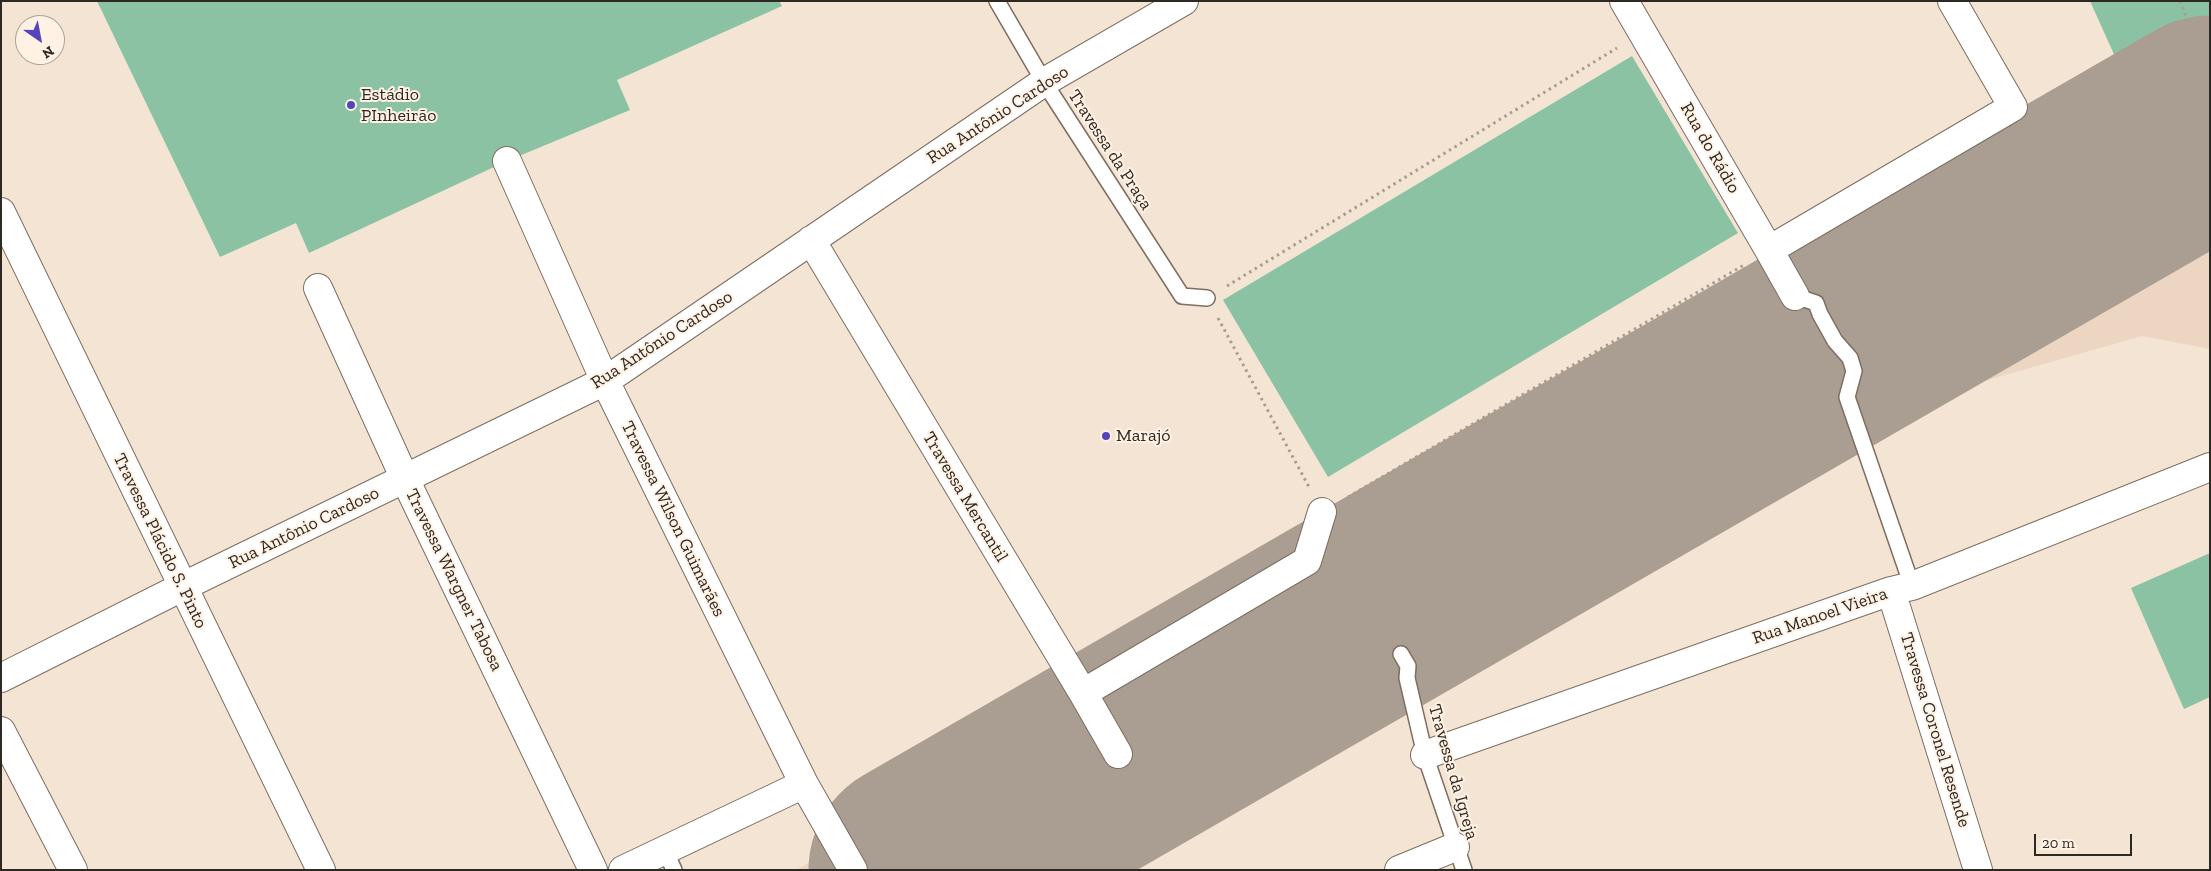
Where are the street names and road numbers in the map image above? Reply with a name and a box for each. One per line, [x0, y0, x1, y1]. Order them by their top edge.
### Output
street label: Rua Antônio Cardoso [923, 61, 1073, 169]
street label: Travessa da Praça [1063, 86, 1157, 214]
street label: Rua do Rádio [1675, 99, 1745, 197]
street label: Rua Antônio Cardoso [587, 286, 737, 394]
street label: Travessa Wilson Guimarães [616, 418, 730, 620]
street label: Travessa Mercantil [918, 428, 1012, 566]
street label: Travessa Plácido S. Pinto [108, 450, 212, 632]
street label: Rua Antônio Cardoso [225, 482, 383, 574]
street label: Travessa Wargner Tabosa [400, 485, 508, 675]
street label: Rua Manoel Vieira [1750, 583, 1890, 649]
street label: Travessa Coronel Resende [1895, 630, 1975, 830]
street label: Travessa da Igreja [1423, 702, 1483, 842]

